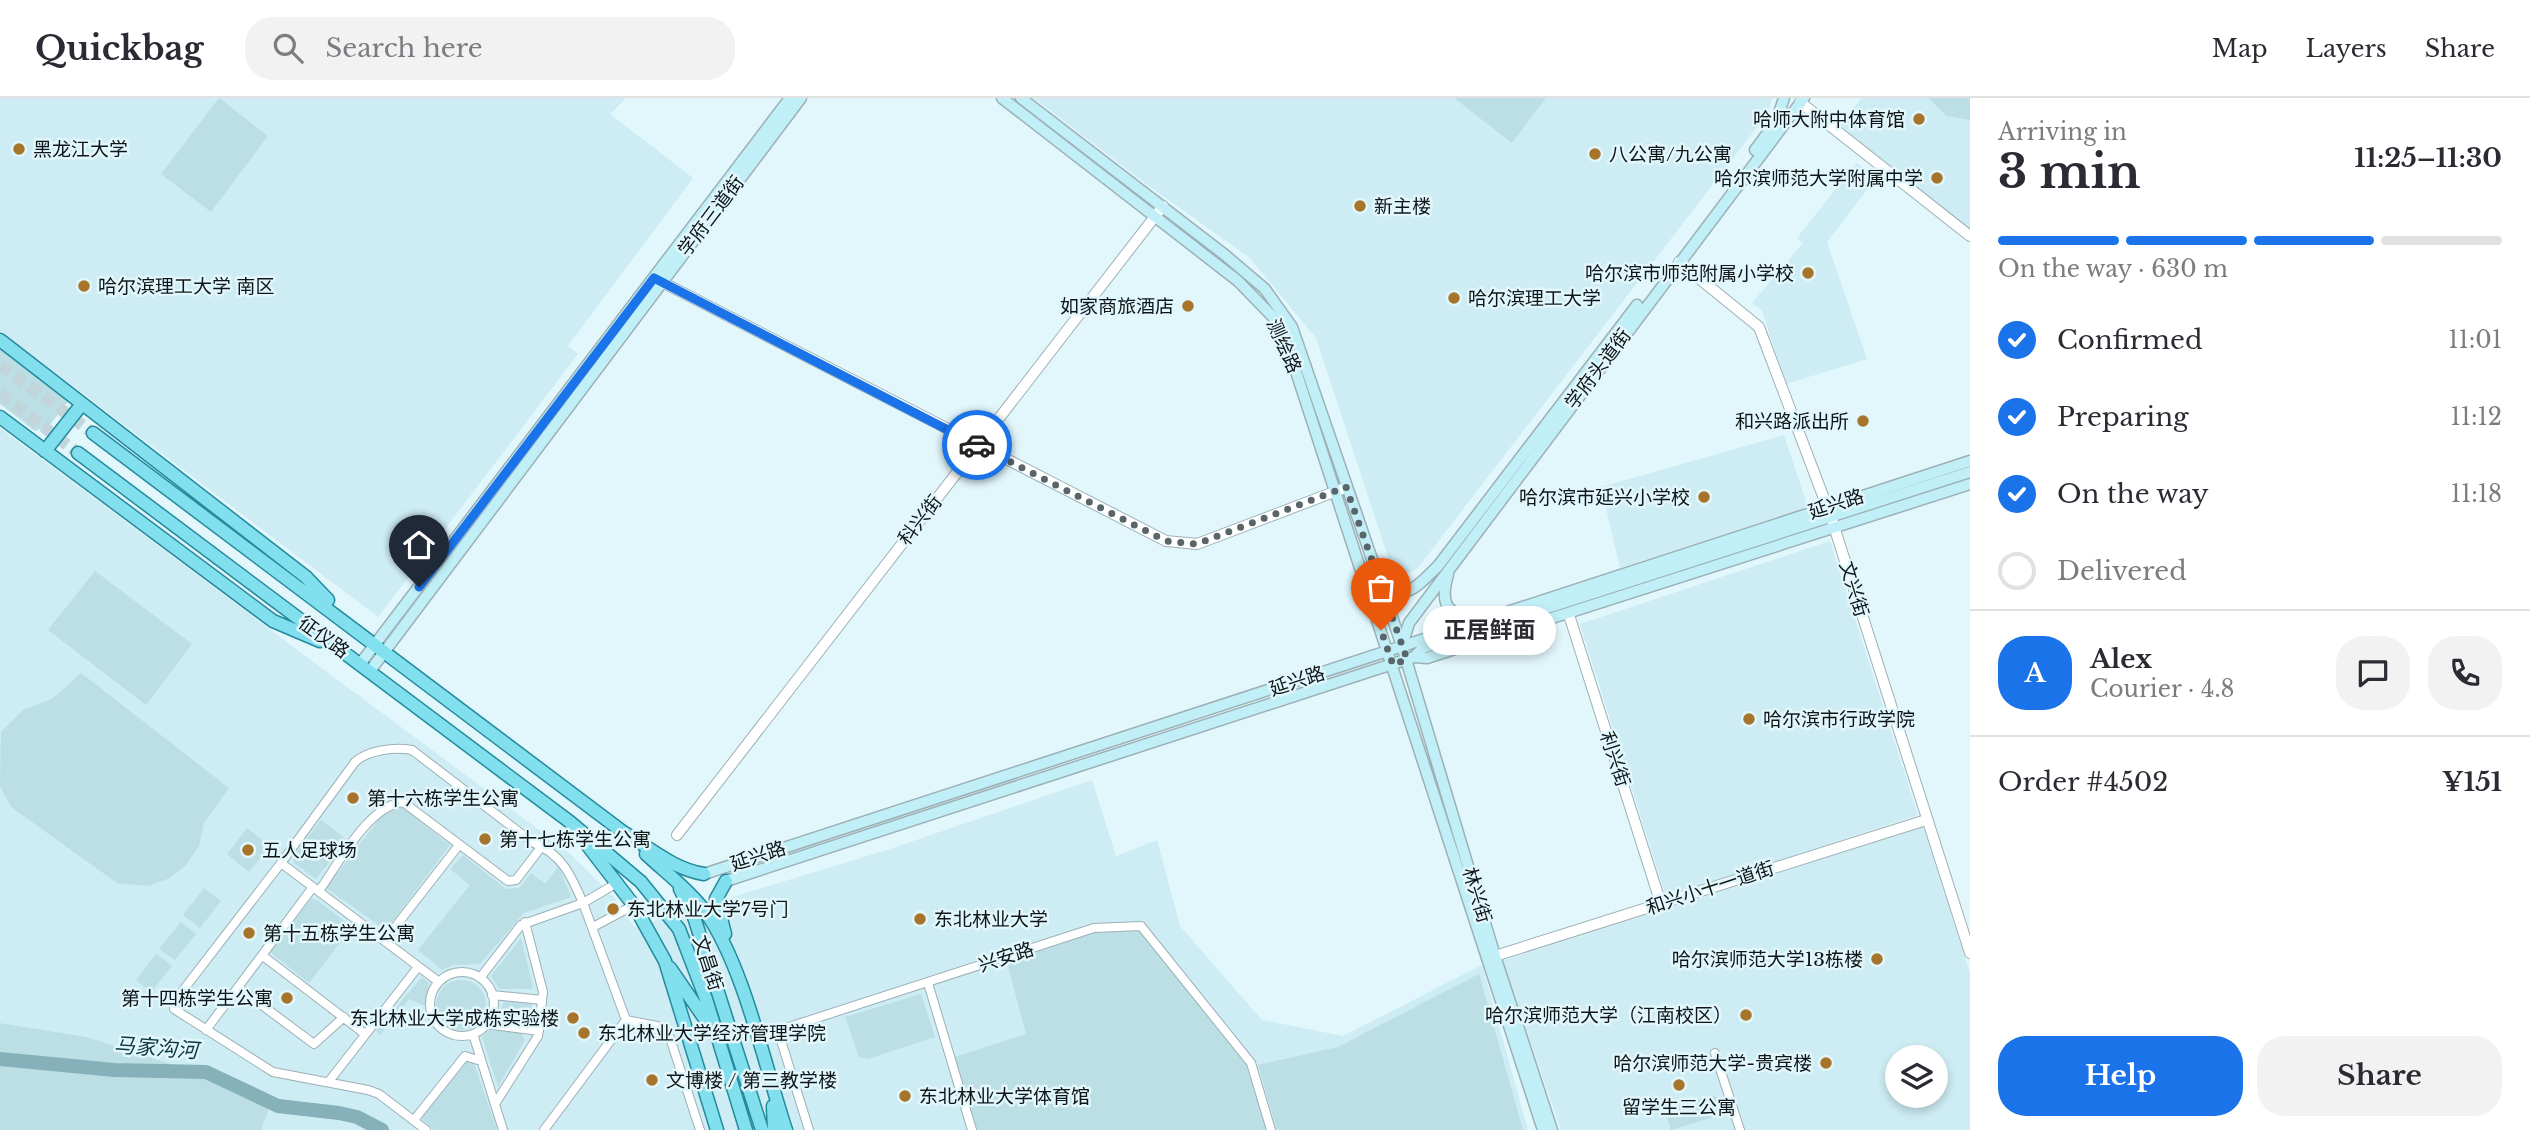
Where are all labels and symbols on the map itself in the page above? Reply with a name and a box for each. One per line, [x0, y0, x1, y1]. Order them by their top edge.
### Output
place label: 哈师大附中体育馆 [1753, 108, 1905, 131]
marker: 哈师大附中体育馆 [1911, 111, 1927, 127]
place label: 黑龙江大学 [33, 138, 128, 161]
marker: 黑龙江大学 [11, 141, 27, 157]
place label: 八公寓/九公寓 [1609, 143, 1732, 166]
marker: 八公寓/九公寓 [1587, 146, 1603, 162]
place label: 哈尔滨师范大学附属中学 [1714, 167, 1923, 190]
marker: 哈尔滨师范大学附属中学 [1929, 170, 1945, 186]
street label: 学府三道街 [673, 171, 749, 261]
place label: 新主楼 [1374, 195, 1431, 218]
marker: 新主楼 [1352, 198, 1368, 214]
place label: 哈尔滨市师范附属小学校 [1585, 262, 1794, 285]
marker: 哈尔滨市师范附属小学校 [1800, 265, 1816, 281]
place label: 哈尔滨理工大学 南区 [98, 275, 274, 298]
marker: 哈尔滨理工大学 南区 [76, 278, 92, 294]
place label: 哈尔滨理工大学 [1468, 287, 1601, 310]
marker: 哈尔滨理工大学 [1446, 290, 1462, 306]
place label: 如家商旅酒店 [1060, 295, 1174, 318]
marker: 如家商旅酒店 [1180, 298, 1196, 314]
street label: 测绘路 [1262, 315, 1306, 377]
street label: 学府头道街 [1560, 324, 1636, 414]
courier [942, 410, 1012, 480]
place label: 和兴路派出所 [1735, 410, 1849, 433]
marker: 和兴路派出所 [1855, 413, 1871, 429]
street label: 延兴路 [1805, 484, 1867, 524]
place label: 哈尔滨市延兴小学校 [1519, 486, 1690, 509]
marker: 哈尔滨市延兴小学校 [1696, 489, 1712, 505]
street label: 科兴街 [893, 490, 947, 550]
pin [389, 515, 449, 587]
pin [1351, 558, 1411, 630]
street label: 文兴街 [1835, 558, 1873, 620]
callout: 正居鲜面 [1423, 606, 1556, 654]
street label: 征仪路 [294, 611, 354, 663]
street label: 延兴路 [1266, 661, 1328, 701]
place label: 哈尔滨市行政学院 [1763, 708, 1915, 731]
marker: 哈尔滨市行政学院 [1741, 711, 1757, 727]
street label: 利兴街 [1595, 728, 1635, 790]
place label: 第十六栋学生公寓 [367, 787, 519, 810]
marker: 第十六栋学生公寓 [345, 790, 361, 806]
place label: 第十七栋学生公寓 [499, 828, 651, 851]
marker: 第十七栋学生公寓 [477, 831, 493, 847]
street label: 延兴路 [727, 836, 789, 876]
place label: 五人足球场 [262, 839, 357, 862]
marker: 五人足球场 [240, 842, 256, 858]
street label: 和兴小十一道街 [1643, 857, 1777, 919]
street label: 林兴街 [1458, 864, 1496, 926]
place label: 东北林业大学7号门 [627, 898, 789, 921]
marker: 东北林业大学7号门 [605, 901, 621, 917]
place label: 东北林业大学 [934, 908, 1048, 931]
marker: 东北林业大学 [912, 911, 928, 927]
place label: 第十五栋学生公寓 [263, 922, 415, 945]
marker: 第十五栋学生公寓 [241, 925, 257, 941]
street label: 文昌街 [688, 932, 728, 994]
street label: 兴安路 [975, 937, 1037, 977]
place label: 哈尔滨师范大学13栋楼 [1672, 948, 1863, 971]
marker: 哈尔滨师范大学13栋楼 [1869, 951, 1885, 967]
place label: 第十四栋学生公寓 [121, 987, 273, 1010]
marker: 第十四栋学生公寓 [279, 990, 295, 1006]
place label: 哈尔滨师范大学（江南校区） [1485, 1004, 1732, 1027]
place label: 东北林业大学成栋实验楼 [350, 1007, 559, 1030]
marker: 哈尔滨师范大学（江南校区） [1738, 1007, 1754, 1023]
marker: 东北林业大学成栋实验楼 [565, 1010, 581, 1026]
place label: 东北林业大学经济管理学院 [598, 1022, 826, 1045]
marker: 东北林业大学经济管理学院 [576, 1025, 592, 1041]
water label: 马家沟河 [113, 1032, 203, 1064]
place label: 哈尔滨师范大学-贵宾楼 [1613, 1052, 1812, 1075]
marker: 哈尔滨师范大学-贵宾楼 [1818, 1055, 1834, 1071]
place label: 文博楼 / 第三教学楼 [666, 1069, 837, 1092]
marker: 文博楼 / 第三教学楼 [644, 1072, 660, 1088]
marker: 留学生三公寓 [1671, 1077, 1687, 1093]
place label: 东北林业大学体育馆 [919, 1085, 1090, 1108]
marker: 东北林业大学体育馆 [897, 1088, 913, 1104]
place label: 留学生三公寓 [1622, 1096, 1736, 1119]

